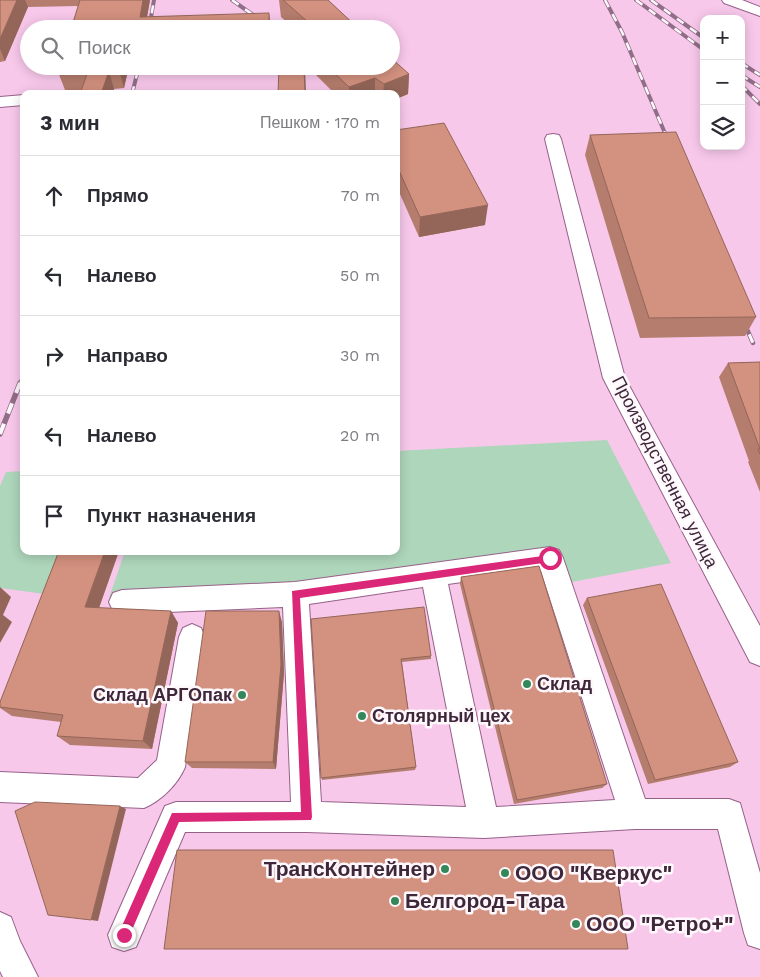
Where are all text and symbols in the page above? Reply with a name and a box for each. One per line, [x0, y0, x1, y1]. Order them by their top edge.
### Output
map controls [700, 15, 745, 150]
button: + [700, 15, 745, 60]
search box [20, 20, 400, 75]
icon: search [38, 34, 66, 62]
text: Поиск [78, 36, 131, 59]
button: − [700, 60, 745, 105]
button: layers [700, 105, 745, 150]
text: 3 мин [40, 110, 100, 135]
text: Пешком · 170 m [260, 113, 380, 132]
icon: ahead [40, 182, 68, 210]
text: Прямо [87, 184, 149, 207]
text: 70 m [341, 186, 380, 205]
icon: left [40, 262, 68, 290]
text: Налево [87, 264, 157, 287]
text: 50 m [340, 266, 380, 285]
icon: right [40, 342, 68, 370]
text: Направо [87, 344, 168, 367]
text: 30 m [340, 346, 380, 365]
street label: Производственная улица [608, 372, 724, 572]
icon: left [40, 422, 68, 450]
text: Налево [87, 424, 157, 447]
text: 20 m [340, 426, 380, 445]
icon: arrive [40, 502, 68, 530]
text: Пункт назначения [87, 504, 256, 527]
route start [539, 547, 562, 570]
place label: Склад [537, 673, 593, 694]
marker: Склад [521, 678, 533, 690]
place label: Склад АРГОпак [93, 684, 233, 705]
marker: Склад АРГОпак [236, 689, 248, 701]
place label: Столярный цех [372, 705, 510, 726]
marker: Столярный цех [356, 710, 368, 722]
place label: ТрансКонтейнер [264, 856, 435, 881]
place label: ООО "Кверкус" [515, 860, 672, 885]
marker: ТрансКонтейнер [439, 863, 451, 875]
marker: ООО "Кверкус" [499, 867, 511, 879]
place label: Белгород-Тара [405, 888, 565, 913]
marker: Белгород-Тара [389, 895, 401, 907]
place label: ООО "Ретро+" [586, 911, 733, 936]
marker: ООО "Ретро+" [570, 918, 582, 930]
route end [113, 924, 136, 947]

